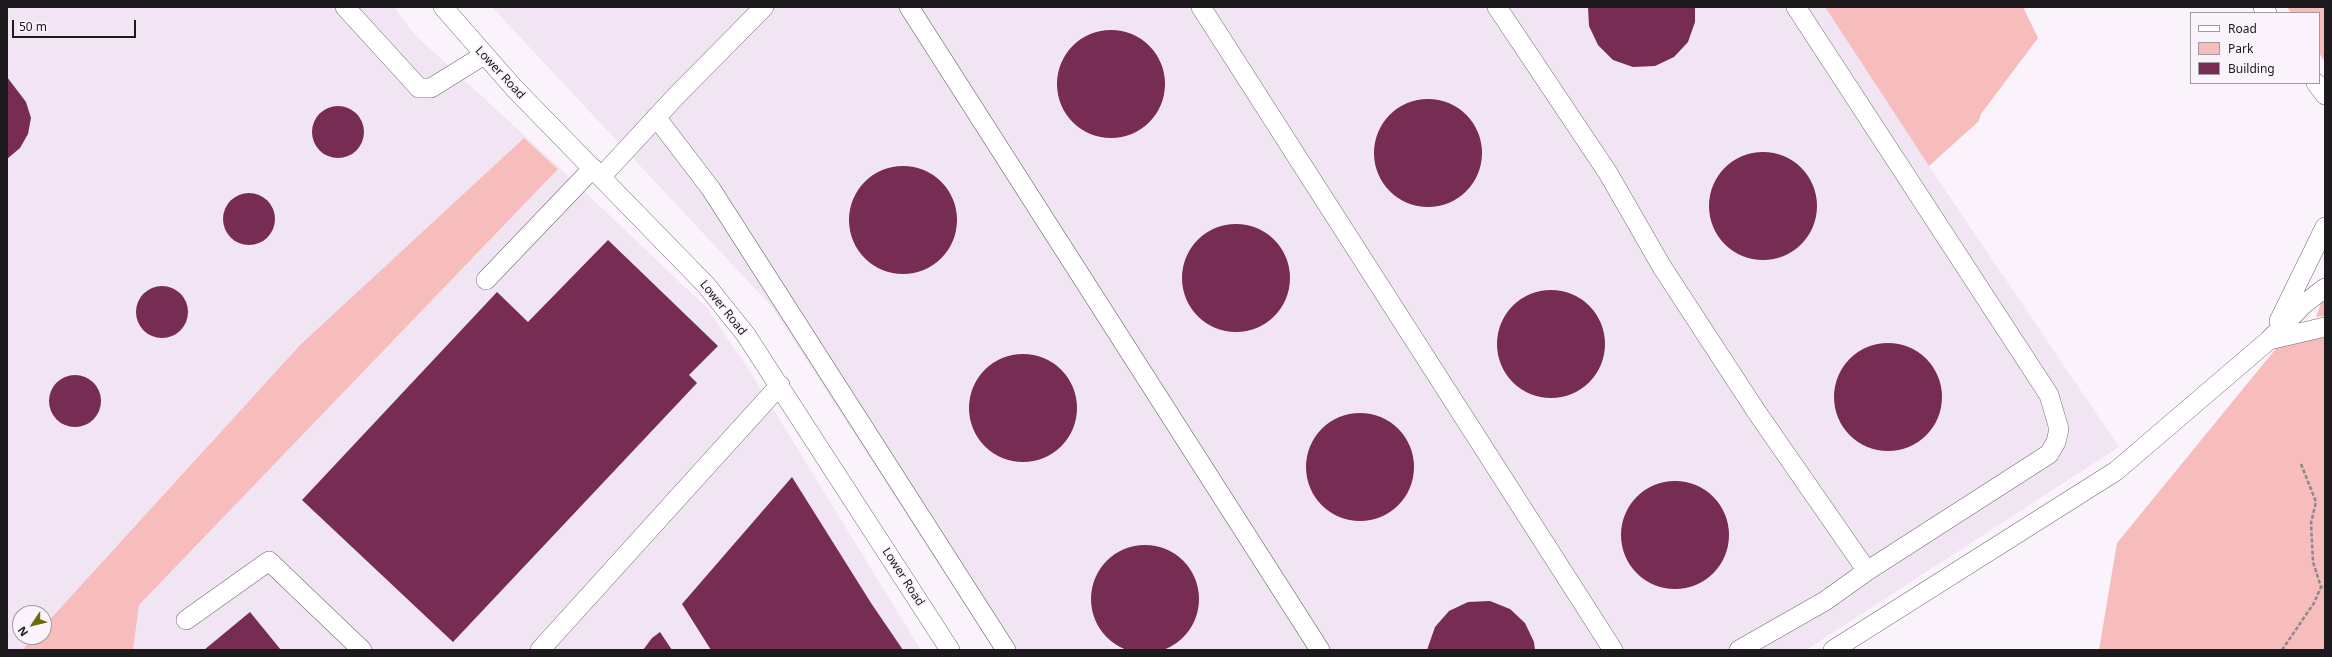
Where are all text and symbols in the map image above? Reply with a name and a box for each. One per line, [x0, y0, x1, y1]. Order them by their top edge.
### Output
scale bar [14, 12, 138, 38]
legend [2190, 12, 2320, 84]
text: 50 m [19, 18, 47, 35]
text: Road [2228, 20, 2257, 37]
text: Park [2228, 40, 2253, 57]
street label: Lower Road [472, 44, 528, 102]
text: Building [2228, 60, 2275, 77]
street label: Lower Road [697, 278, 749, 338]
street label: Lower Road [879, 545, 927, 609]
north arrow [12, 605, 52, 645]
text: N [14, 624, 31, 640]

